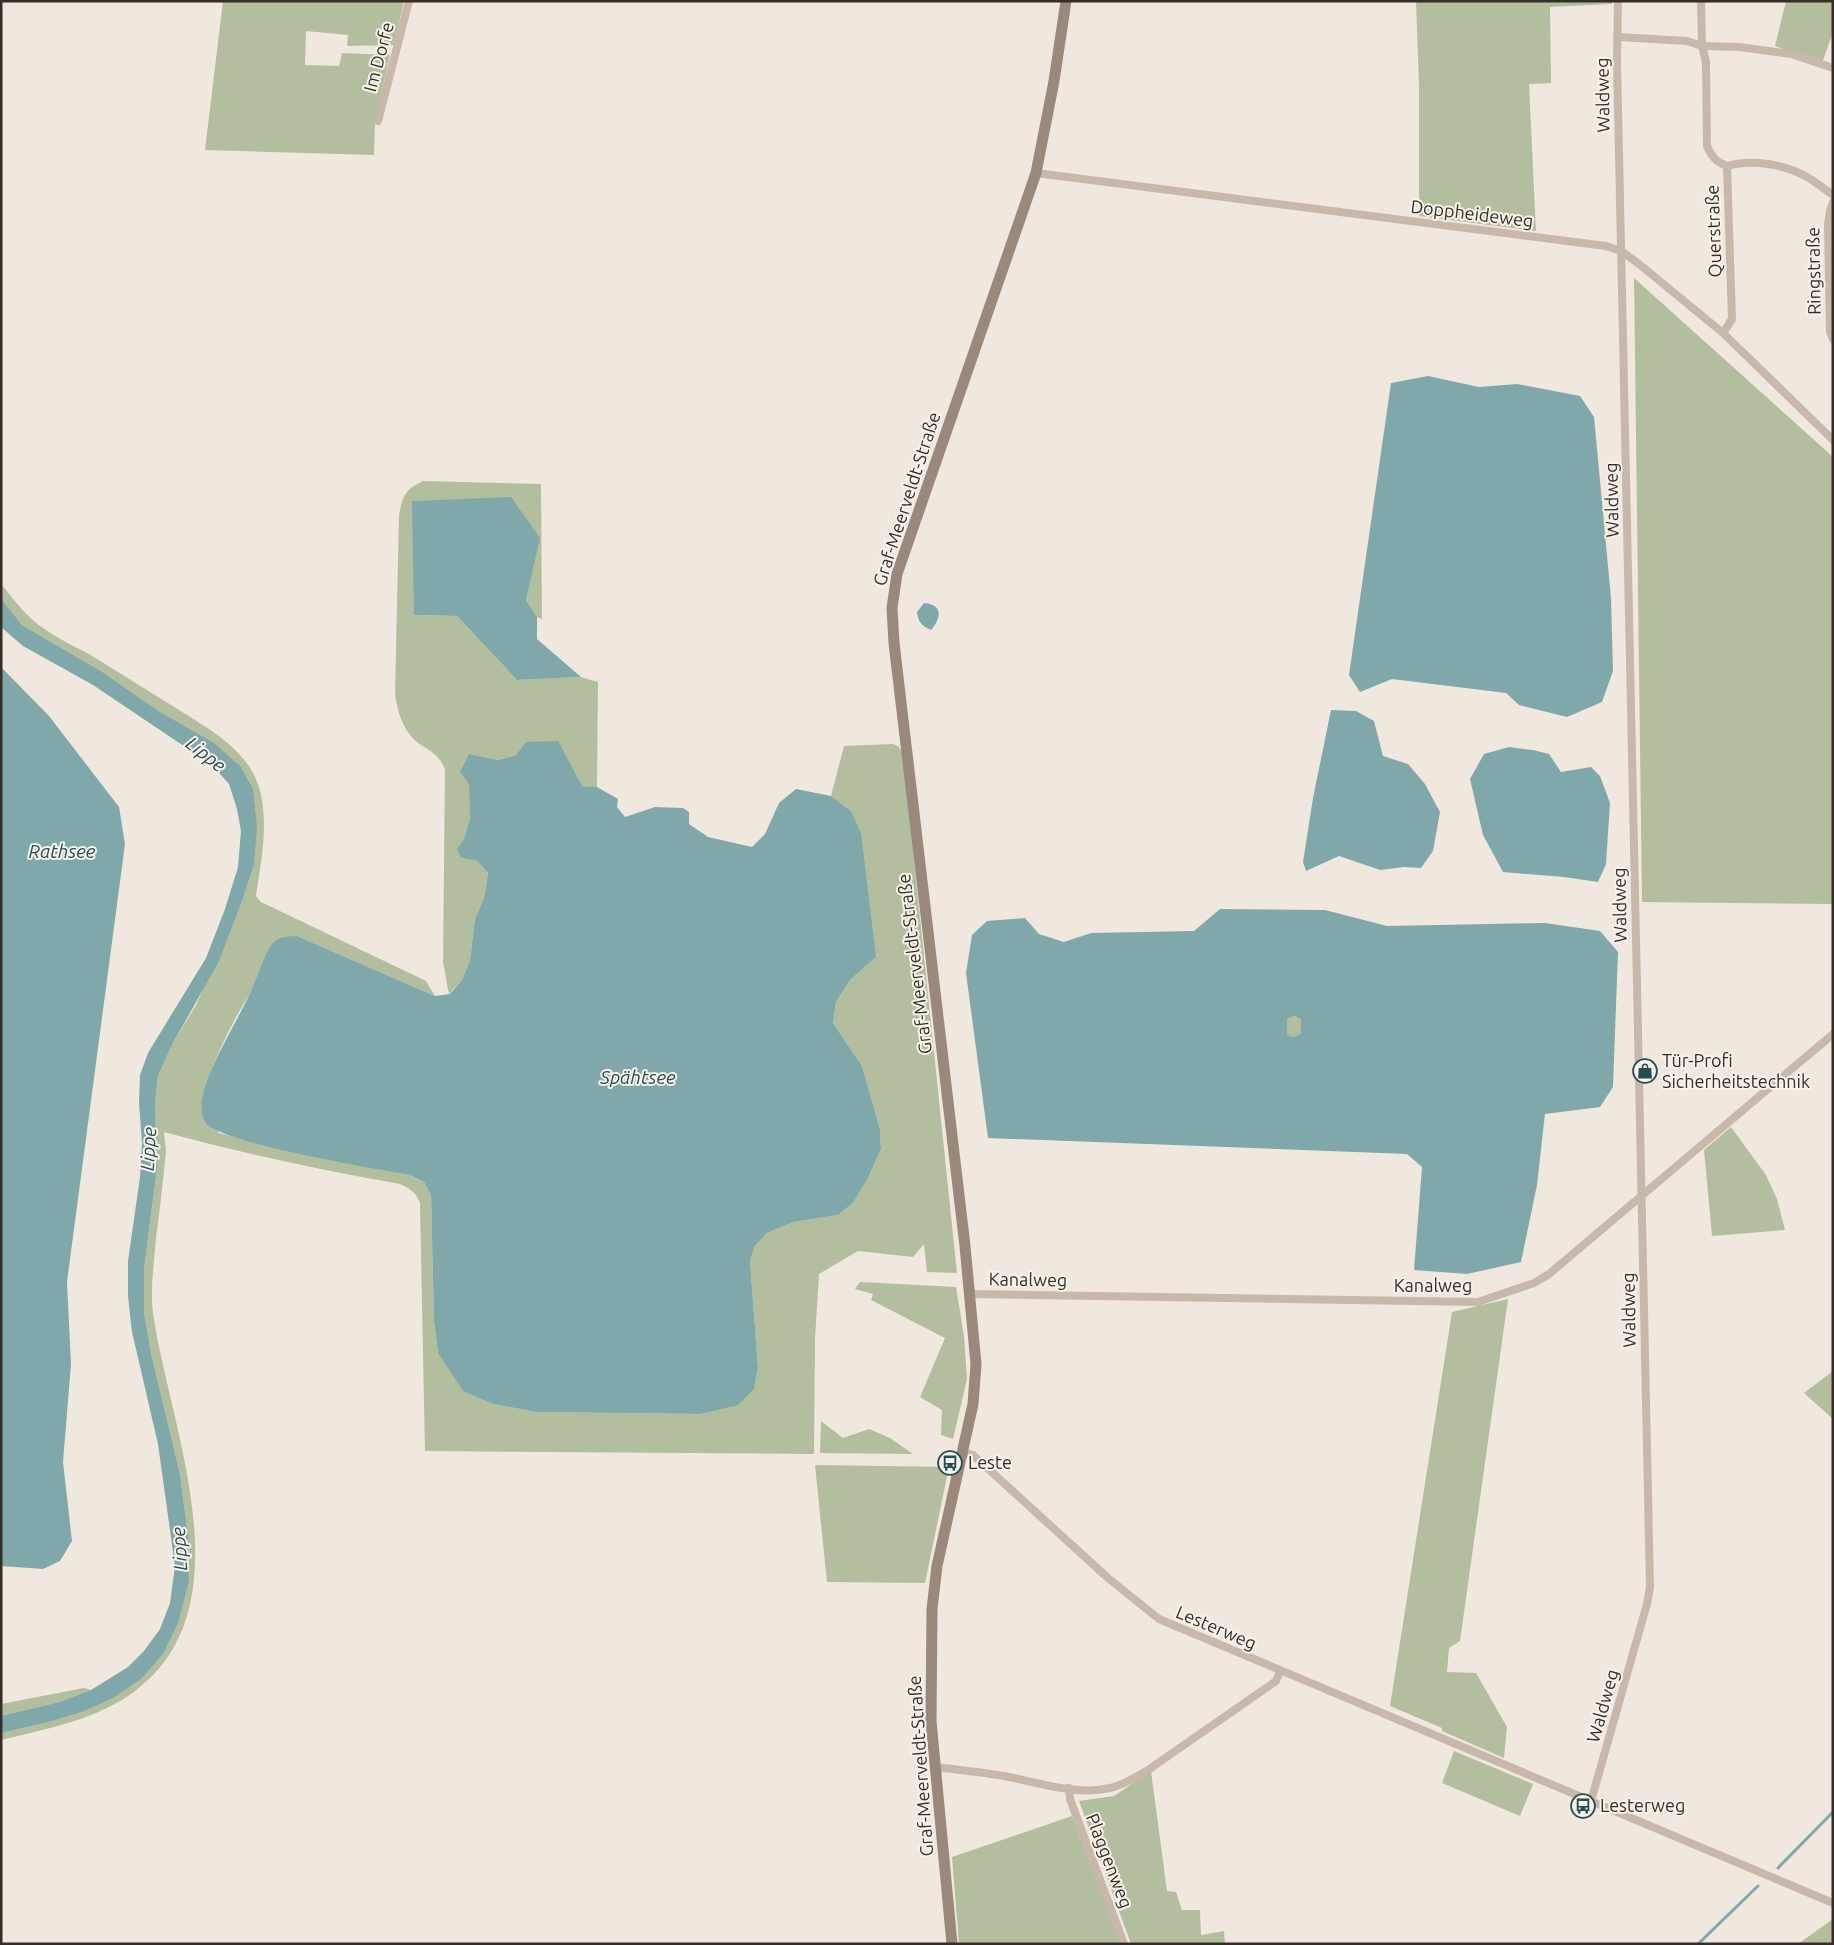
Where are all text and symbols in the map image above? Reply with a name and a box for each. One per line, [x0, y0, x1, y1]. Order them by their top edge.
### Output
street label: Im Dorfe [359, 20, 397, 94]
street label: Waldweg [1591, 57, 1613, 133]
street label: Querstraße [1701, 184, 1726, 278]
street label: Doppheideweg [1410, 196, 1535, 230]
street label: Ringstraße [1802, 227, 1824, 315]
street label: Graf-Meerveldt-Straße [868, 409, 944, 588]
street label: Waldweg [1600, 462, 1622, 538]
water label: Lippe [182, 732, 230, 776]
water label: Rathsee [29, 840, 96, 862]
street label: Waldweg [1608, 867, 1630, 943]
street label: Graf-Meerveldt-Straße [893, 873, 935, 1055]
place label: Tür-Profi Sicherheitstechnik [1662, 1050, 1810, 1091]
shop icon: Tür-Profi Sicherheitstechnik [1632, 1058, 1658, 1084]
water label: Spähtsee [599, 1066, 676, 1088]
water label: Lippe [136, 1126, 160, 1172]
street label: Kanalweg [989, 1268, 1068, 1290]
street label: Waldweg [1617, 1272, 1639, 1348]
street label: Kanalweg [1394, 1275, 1472, 1295]
bus stop icon: Leste [937, 1450, 963, 1476]
place label: Leste [968, 1452, 1012, 1472]
water label: Lippe [167, 1526, 191, 1572]
street label: Lesterweg [1173, 1601, 1260, 1653]
street label: Waldweg [1582, 1667, 1622, 1745]
street label: Graf-Meerveldt-Straße [904, 1675, 936, 1857]
bus stop icon: Lesterweg [1570, 1793, 1596, 1819]
place label: Lesterweg [1600, 1795, 1685, 1815]
street label: Plaggenweg [1083, 1810, 1137, 1911]

